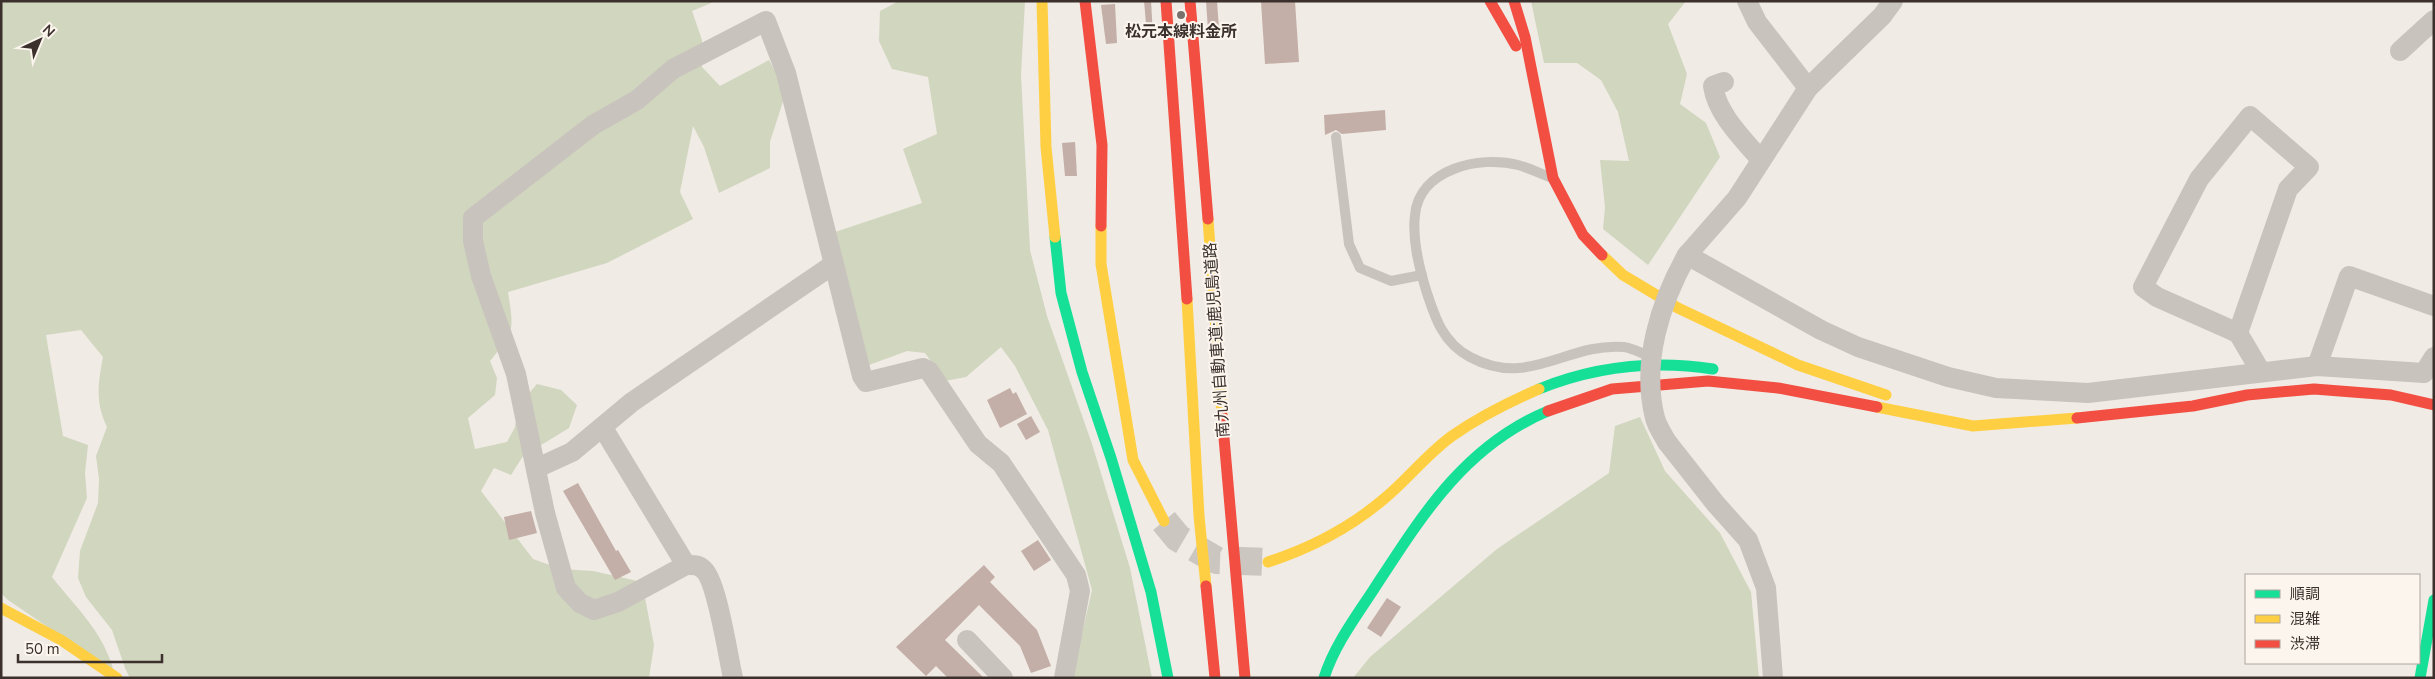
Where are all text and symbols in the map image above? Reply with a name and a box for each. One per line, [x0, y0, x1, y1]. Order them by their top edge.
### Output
marker: 松元本線料金所 [1175, 9, 1187, 21]
north arrow [15, 15, 65, 65]
text: N [38, 21, 59, 41]
place label: 松元本線料金所 [1125, 21, 1237, 43]
street label: 南九州自動車道;鹿児島道路 [1199, 242, 1235, 438]
legend [2245, 574, 2420, 664]
text: 順調 [2290, 584, 2320, 604]
text: 混雑 [2290, 609, 2320, 629]
scale bar [18, 632, 161, 664]
text: 渋滞 [2290, 634, 2320, 654]
text: 50 m [25, 639, 60, 659]

